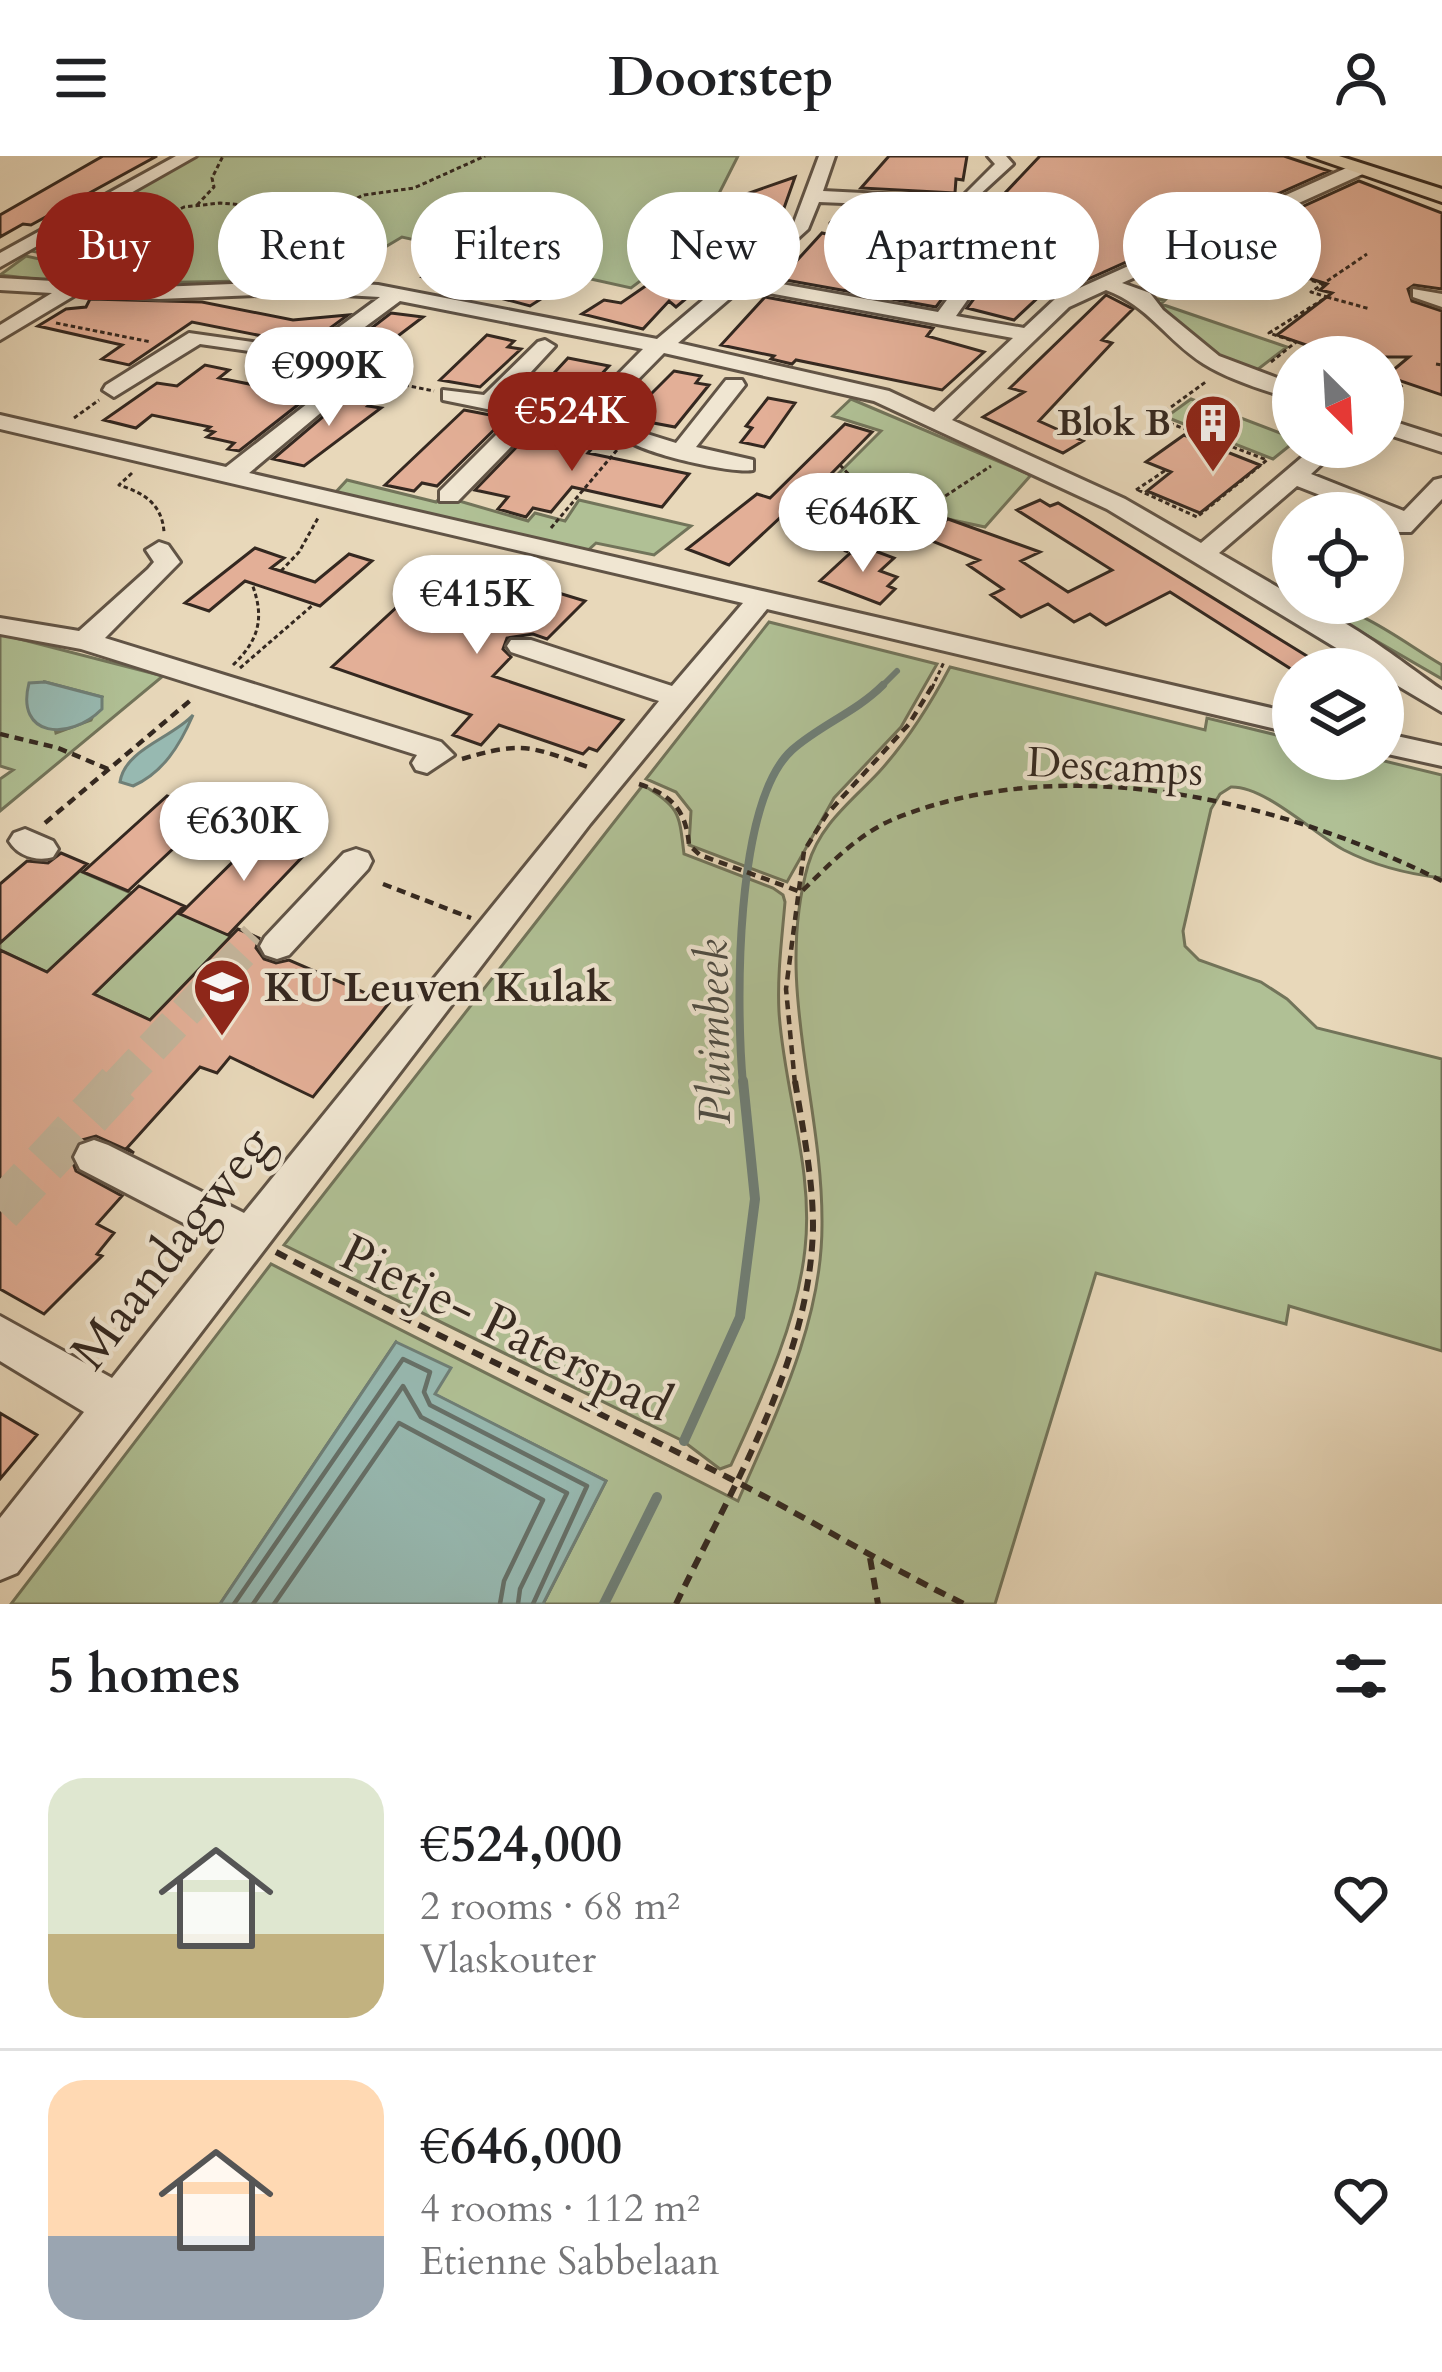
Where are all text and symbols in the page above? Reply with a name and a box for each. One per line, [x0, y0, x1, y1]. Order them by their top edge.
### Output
text: Doorstep [608, 42, 834, 115]
icon: menu [48, 45, 114, 111]
icon: person [1328, 45, 1394, 111]
chip: Buy [36, 192, 194, 300]
chip: Rent [218, 192, 387, 300]
chip: Filters [411, 192, 603, 300]
chip: New [627, 192, 800, 300]
chip: Apartment [824, 192, 1099, 300]
chip: House [1123, 192, 1321, 300]
pin: €999K [245, 327, 413, 429]
north arrow [1272, 336, 1404, 468]
map controls [1272, 336, 1404, 780]
text: €999K [272, 339, 386, 392]
pin: €524K [488, 372, 656, 474]
text: €524K [515, 384, 629, 437]
building icon: Blok B [1182, 392, 1244, 474]
place label: Blok B [1057, 399, 1171, 448]
pin: €646K [779, 473, 947, 575]
text: €646K [806, 485, 920, 538]
button: locate [1272, 492, 1404, 624]
pin: €415K [393, 555, 561, 657]
text: €415K [420, 567, 534, 620]
button: layers [1272, 648, 1404, 780]
street label: Descamps [1025, 734, 1205, 800]
pin: €630K [160, 782, 328, 884]
text: €630K [187, 794, 301, 847]
water label: Pluimbeek [682, 939, 746, 1125]
school or university icon: KU Leuven Kulak [191, 956, 253, 1038]
place label: KU Leuven Kulak [264, 959, 612, 1016]
street label: Maandagweg [55, 1111, 290, 1384]
street label: Pietje- Paterspad [328, 1218, 684, 1440]
text: 5 homes [48, 1641, 240, 1711]
icon: filters [1328, 1643, 1394, 1709]
text: €524,000 [420, 1810, 622, 1880]
icon: home [144, 1826, 288, 1970]
icon: heart [1328, 1865, 1394, 1931]
text: 2 rooms · 68 m² [420, 1880, 680, 1933]
text: Vlaskouter [420, 1933, 596, 1986]
text: €646,000 [420, 2112, 622, 2182]
icon: home [144, 2128, 288, 2272]
icon: heart [1328, 2167, 1394, 2233]
text: 4 rooms · 112 m² [420, 2182, 700, 2235]
text: Etienne Sabbelaan [420, 2235, 719, 2288]

